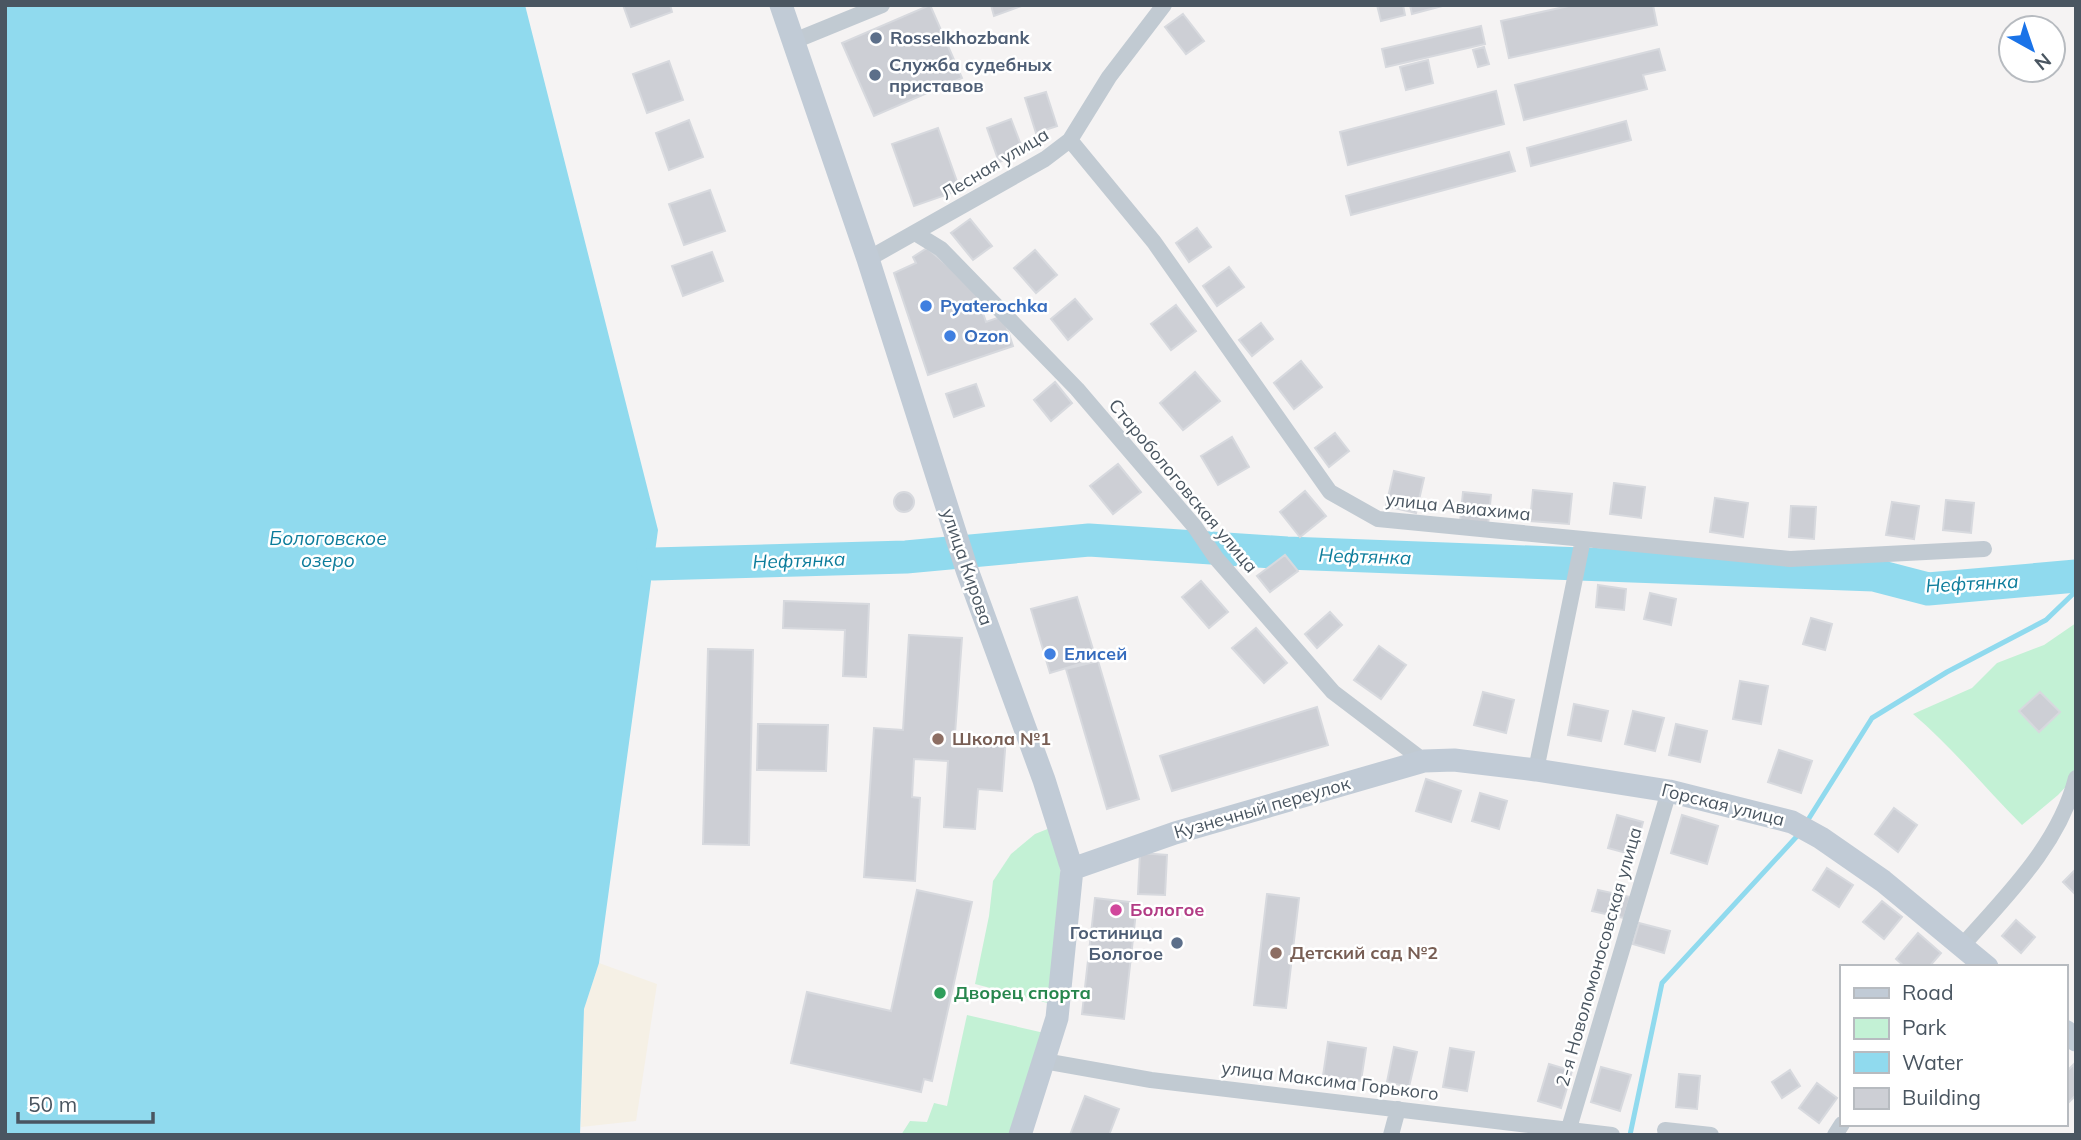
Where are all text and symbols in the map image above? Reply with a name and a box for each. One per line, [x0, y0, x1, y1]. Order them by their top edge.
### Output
north arrow [1997, 14, 2067, 84]
place label: Rosselkhozbank [890, 26, 1031, 49]
marker: Rosselkhozbank [868, 30, 884, 46]
text: N [2030, 48, 2056, 76]
place label: Служба судебных приставов [889, 53, 1053, 97]
marker: Служба судебных приставов [867, 67, 883, 83]
street label: Лесная улица [937, 122, 1053, 205]
place label: Pyaterochka [940, 294, 1048, 317]
marker: Pyaterochka [918, 298, 934, 314]
place label: Ozon [964, 324, 1009, 347]
marker: Ozon [942, 328, 958, 344]
street label: Старобологовская улица [1104, 394, 1263, 577]
street label: улица Авиахима [1384, 487, 1532, 526]
street label: улица Кирова [937, 505, 998, 628]
water label: Бологовское озеро [269, 526, 387, 572]
water label: Нефтянка [1318, 542, 1412, 570]
water label: Нефтянка [752, 546, 846, 574]
water label: Нефтянка [1925, 569, 2019, 597]
place label: Елисей [1064, 642, 1127, 665]
marker: Елисей [1042, 646, 1058, 662]
place label: Школа №1 [952, 727, 1051, 750]
marker: Школа №1 [930, 731, 946, 747]
street label: Кузнечный переулок [1171, 771, 1353, 844]
street label: Горская улица [1659, 778, 1787, 831]
street label: 2-я Новоломоносовская улица [1550, 824, 1647, 1089]
place label: Бологое [1130, 898, 1204, 921]
marker: Бологое [1108, 902, 1124, 918]
place label: Гостиница Бологое [1070, 921, 1163, 965]
marker: Гостиница Бологое [1169, 935, 1185, 951]
place label: Детский сад №2 [1290, 941, 1438, 964]
marker: Детский сад №2 [1268, 945, 1284, 961]
legend [1840, 965, 2067, 1126]
text: Road [1902, 979, 1953, 1005]
place label: Дворец спорта [954, 981, 1091, 1004]
marker: Дворец спорта [932, 985, 948, 1001]
text: Park [1902, 1014, 1946, 1040]
text: Water [1902, 1049, 1963, 1075]
street label: улица Максима Горького [1220, 1056, 1440, 1105]
scale bar [18, 1080, 152, 1124]
text: Building [1902, 1084, 1981, 1110]
text: 50 m [28, 1091, 77, 1117]

